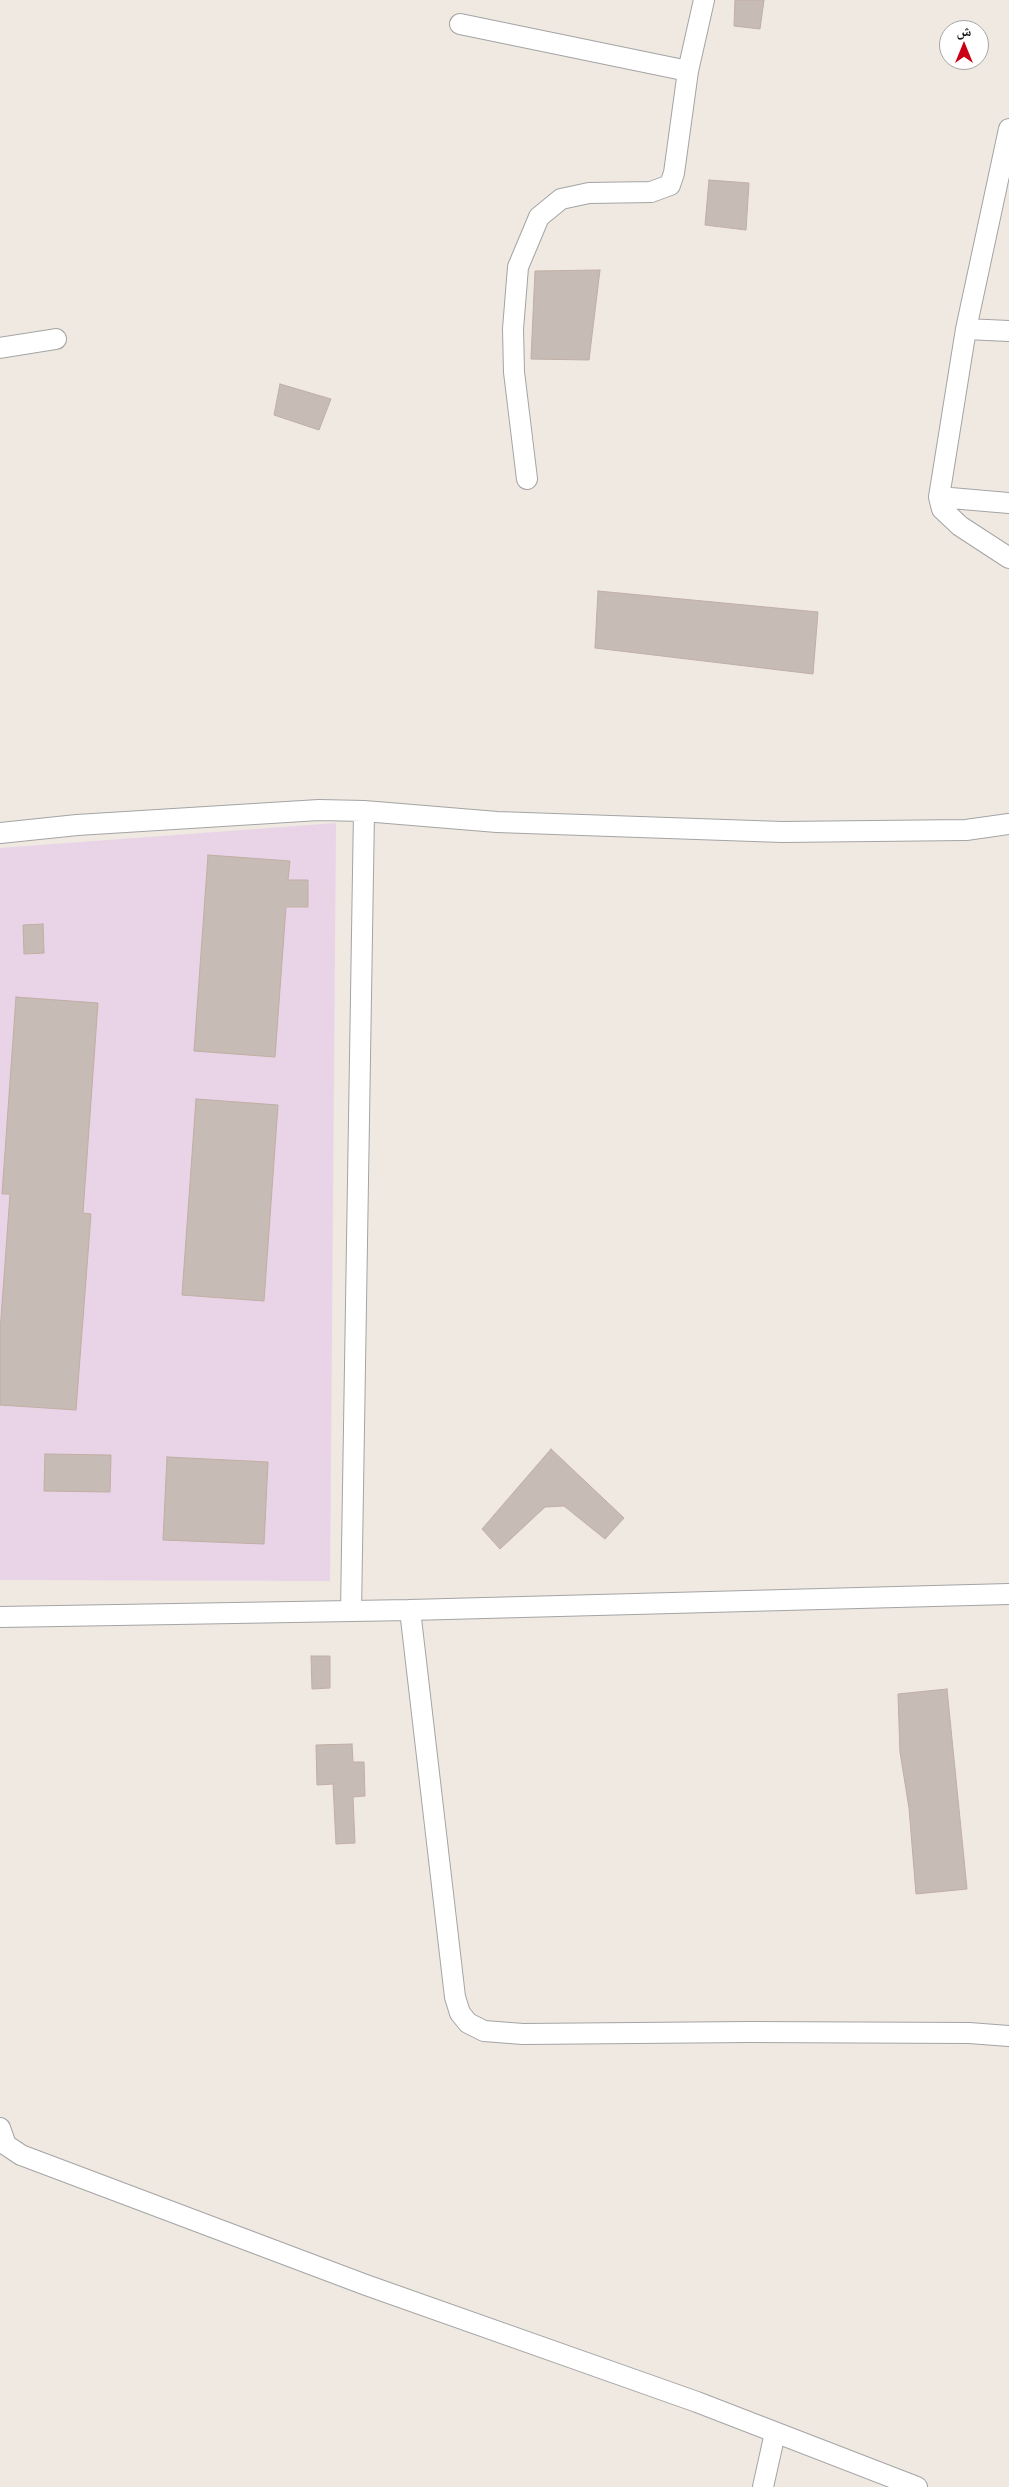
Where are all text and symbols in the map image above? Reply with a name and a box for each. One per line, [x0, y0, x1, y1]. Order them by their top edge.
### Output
north arrow [939, 20, 989, 70]
text: ش [957, 23, 971, 39]

